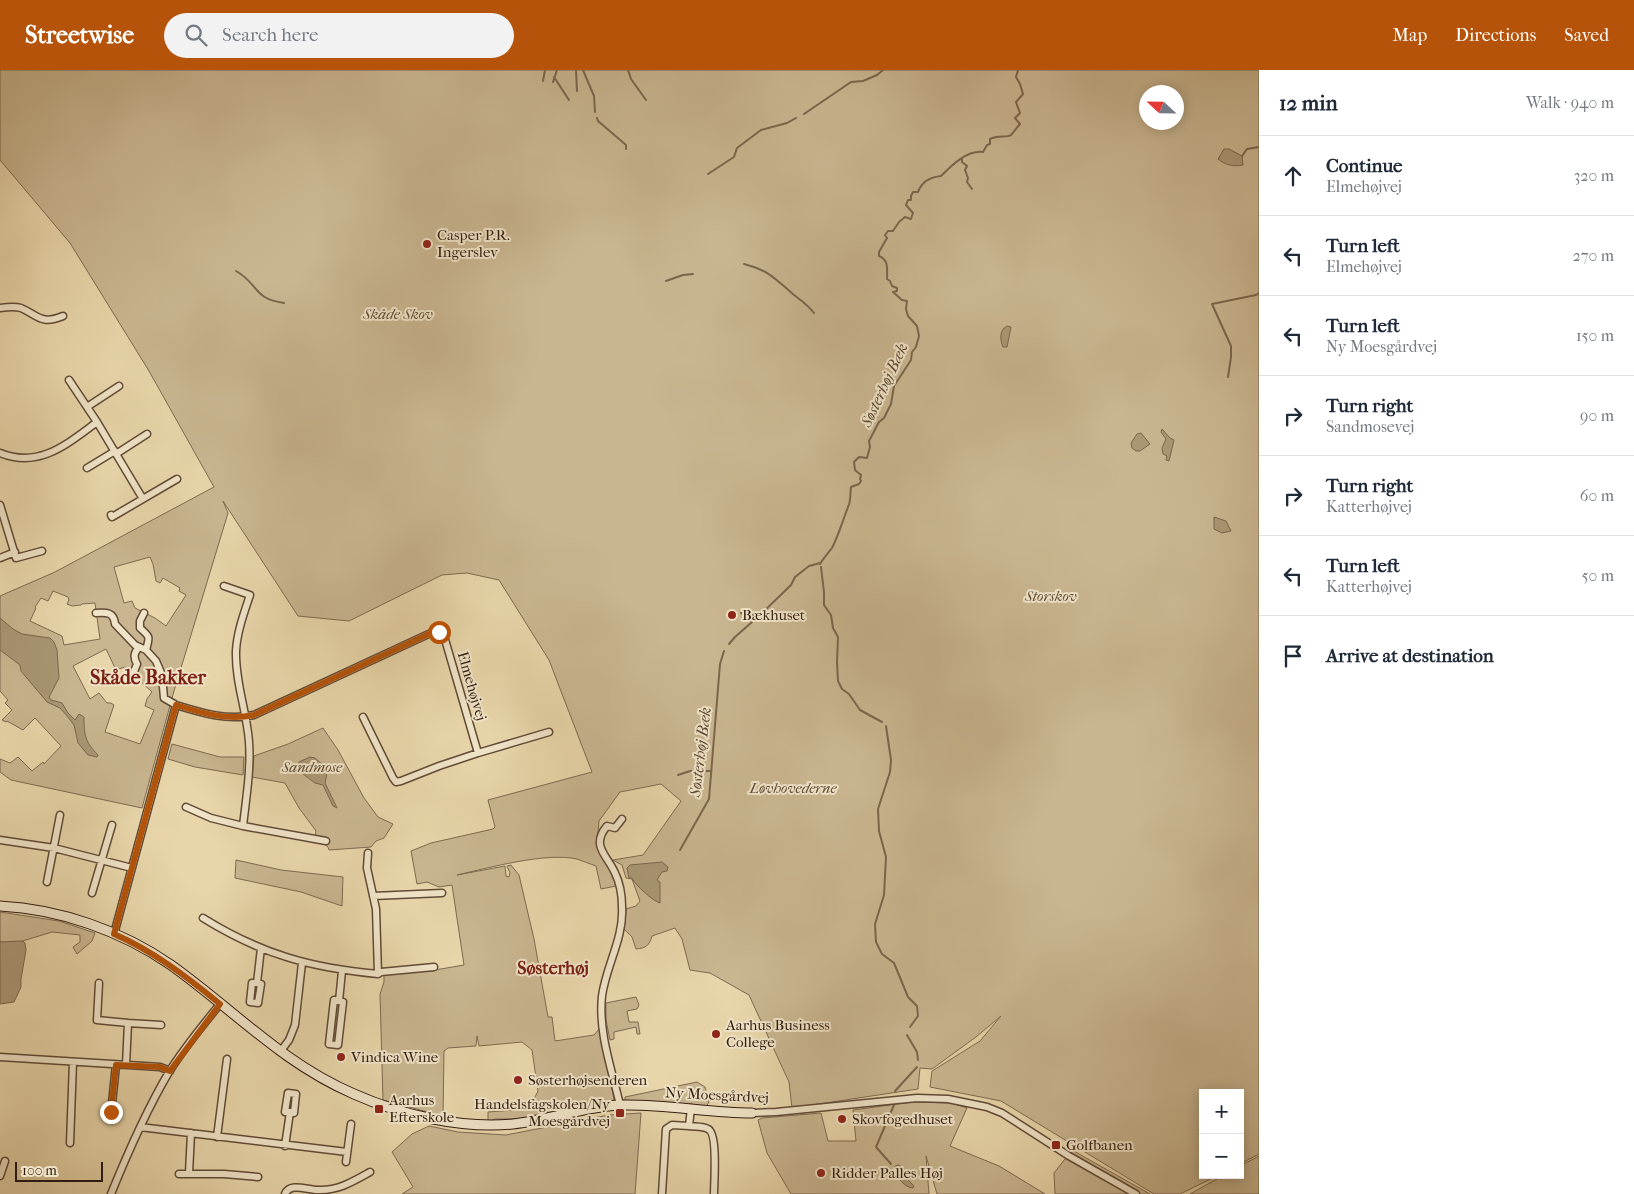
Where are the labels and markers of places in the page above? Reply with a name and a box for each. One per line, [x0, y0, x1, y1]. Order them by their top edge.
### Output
place label: Casper P.R. Ingerslev [437, 226, 510, 261]
marker: Casper P.R. Ingerslev [421, 238, 433, 250]
place label: Bækhuset [742, 606, 806, 624]
marker: Bækhuset [726, 609, 738, 621]
place label: Aarhus Business College [725, 1016, 830, 1051]
marker: Aarhus Business College [710, 1028, 722, 1040]
place label: Vindica Wine [350, 1048, 439, 1066]
marker: Vindica Wine [335, 1051, 347, 1063]
place label: Søsterhøjsenderen [528, 1071, 648, 1089]
marker: Søsterhøjsenderen [512, 1074, 524, 1086]
place label: Aarhus Efterskole [388, 1091, 455, 1126]
place label: Handelsfagskolen/Ny Moesgårdvej [474, 1095, 611, 1130]
marker: Aarhus Efterskole [373, 1103, 385, 1115]
marker: Handelsfagskolen/Ny Moesgårdvej [614, 1107, 626, 1119]
place label: Skovfogedhuset [852, 1110, 954, 1128]
marker: Skovfogedhuset [836, 1113, 848, 1125]
place label: Golfbanen [1066, 1136, 1133, 1154]
marker: Golfbanen [1050, 1139, 1062, 1151]
place label: Ridder Palles Høj [831, 1164, 943, 1182]
marker: Ridder Palles Høj [815, 1167, 827, 1179]

